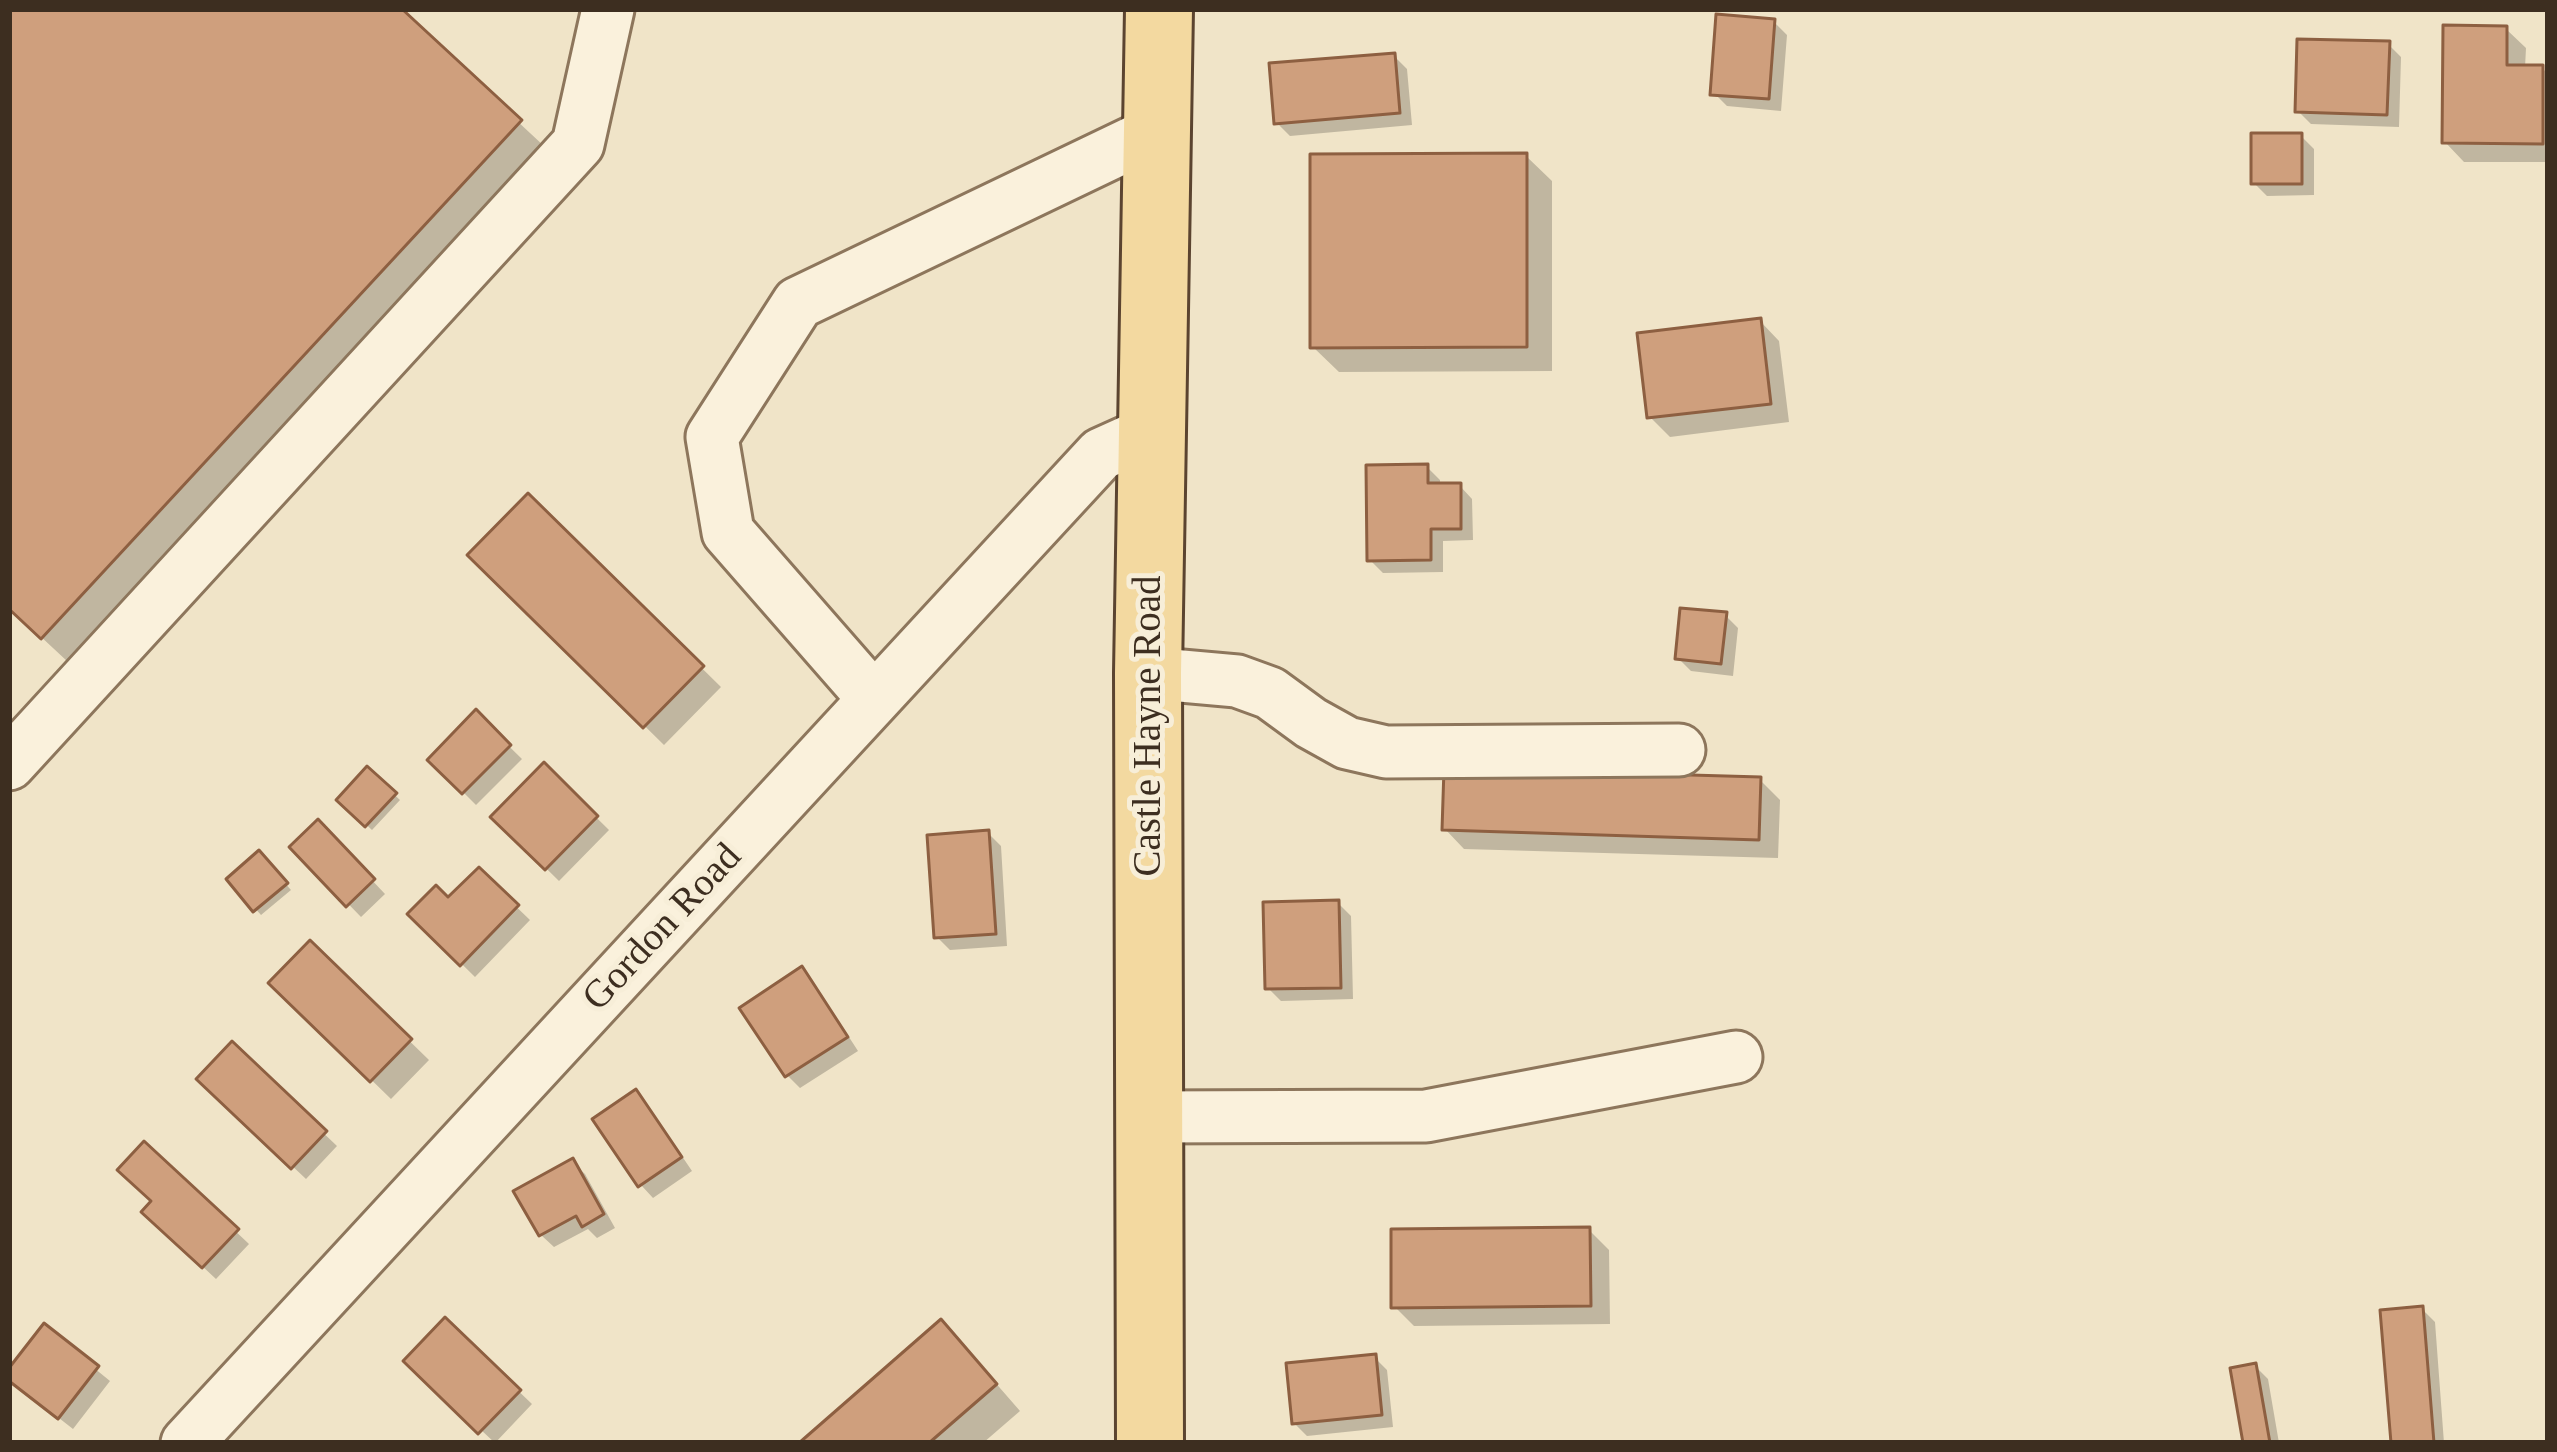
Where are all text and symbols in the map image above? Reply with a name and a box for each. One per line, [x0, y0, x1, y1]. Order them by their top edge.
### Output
street label: Castle Hayne Road [1127, 575, 1173, 877]
street label: Gordon Road [574, 835, 752, 1021]

